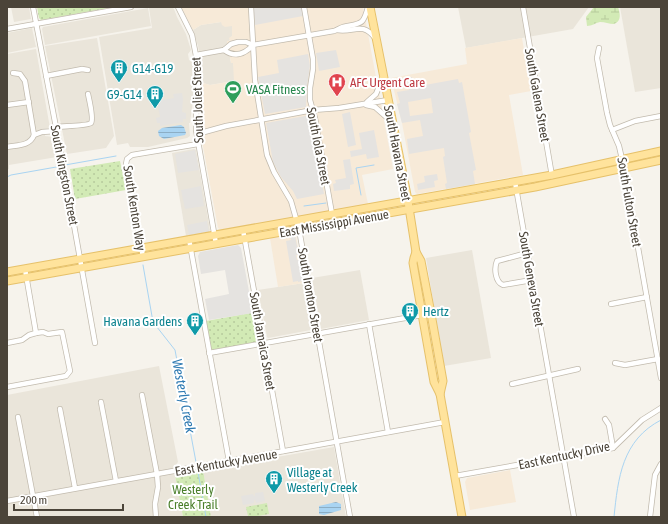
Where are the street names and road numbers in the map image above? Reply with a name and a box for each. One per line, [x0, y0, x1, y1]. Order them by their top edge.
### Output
street label: South Galena Street [522, 47, 553, 143]
street label: South Joliet Street [188, 56, 207, 143]
street label: South Havana Street [381, 104, 414, 202]
street label: South Iola Street [304, 106, 333, 186]
street label: South Kingston Street [47, 124, 82, 227]
street label: South Fulton Street [614, 156, 645, 248]
street label: South Kenton Way [120, 164, 149, 252]
street label: East Mississippi Avenue [278, 206, 390, 240]
street label: South Geneva Street [516, 230, 547, 328]
street label: South Ironton Street [295, 247, 326, 344]
street label: South Jamaica Street [246, 291, 279, 392]
street label: East Kentucky Drive [517, 438, 611, 472]
street label: East Kentucky Avenue [174, 446, 279, 479]

